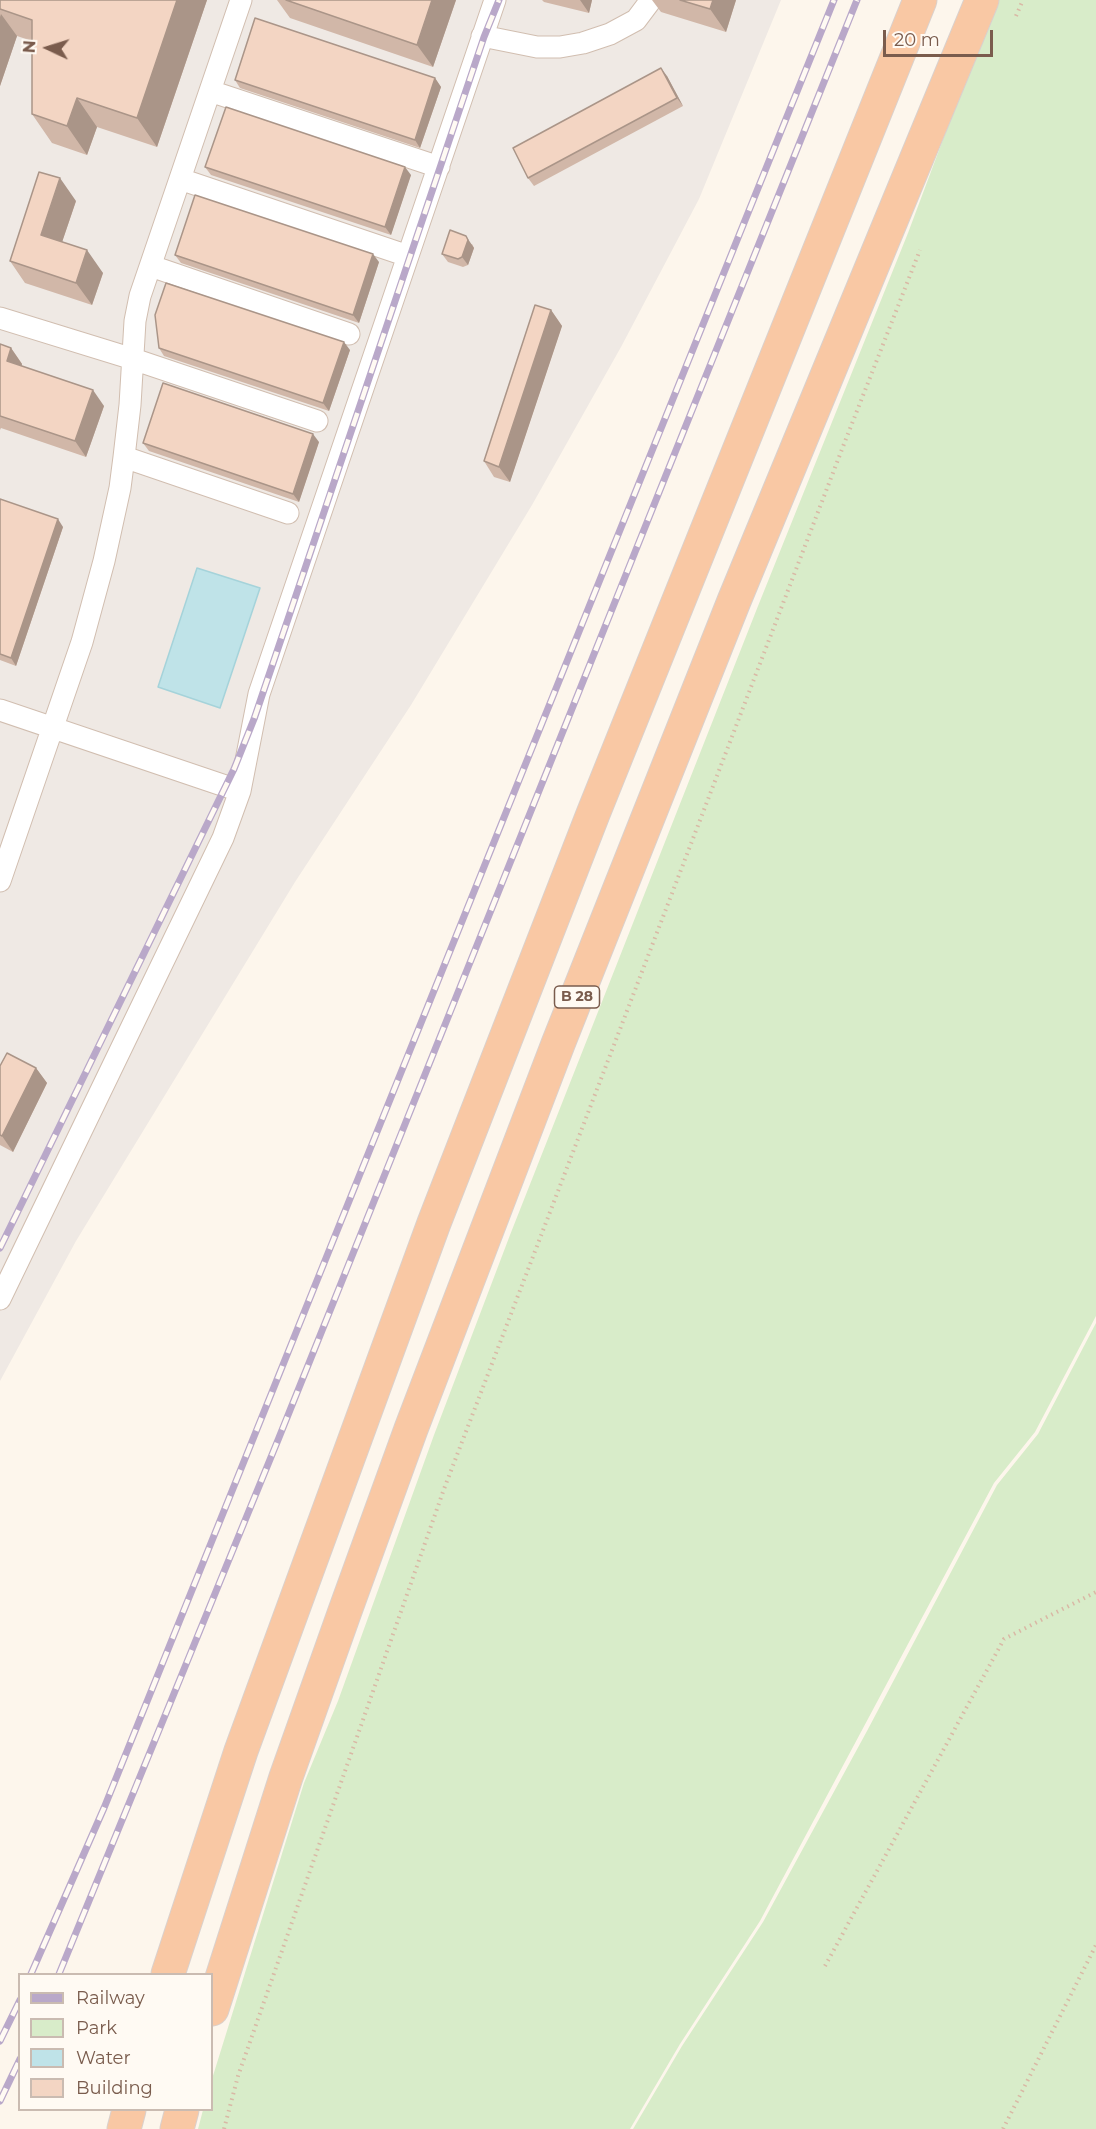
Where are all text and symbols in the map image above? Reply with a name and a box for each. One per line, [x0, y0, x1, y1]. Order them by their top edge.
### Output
north arrow [18, 18, 78, 78]
scale bar [886, 18, 996, 56]
text: 20 m [894, 29, 940, 51]
text: N [20, 40, 39, 54]
road number: B 28 [554, 986, 600, 1008]
legend [18, 1973, 213, 2111]
text: Railway [76, 1987, 145, 2009]
text: Park [76, 2017, 117, 2039]
text: Water [76, 2047, 131, 2069]
text: Building [76, 2077, 153, 2099]

